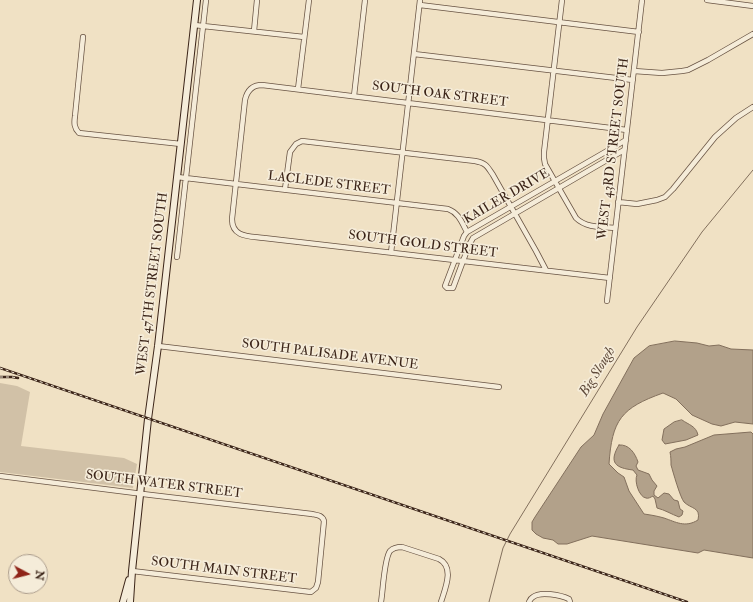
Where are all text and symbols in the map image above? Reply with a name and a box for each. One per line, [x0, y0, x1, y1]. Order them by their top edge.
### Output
street label: WEST 43RD STREET SOUTH [595, 57, 633, 241]
street label: SOUTH OAK STREET [371, 79, 509, 111]
street label: KAILER DRIVE [461, 166, 553, 228]
street label: LACLEDE STREET [267, 169, 391, 199]
street label: WEST 47TH STREET SOUTH [134, 192, 172, 376]
street label: SOUTH GOLD STREET [347, 228, 499, 262]
street label: SOUTH PALISADE AVENUE [241, 336, 419, 374]
water label: Big Slough [576, 344, 620, 400]
street label: SOUTH WATER STREET [85, 468, 243, 502]
north arrow [8, 554, 48, 594]
street label: SOUTH MAIN STREET [150, 554, 298, 588]
text: N [32, 570, 46, 581]

